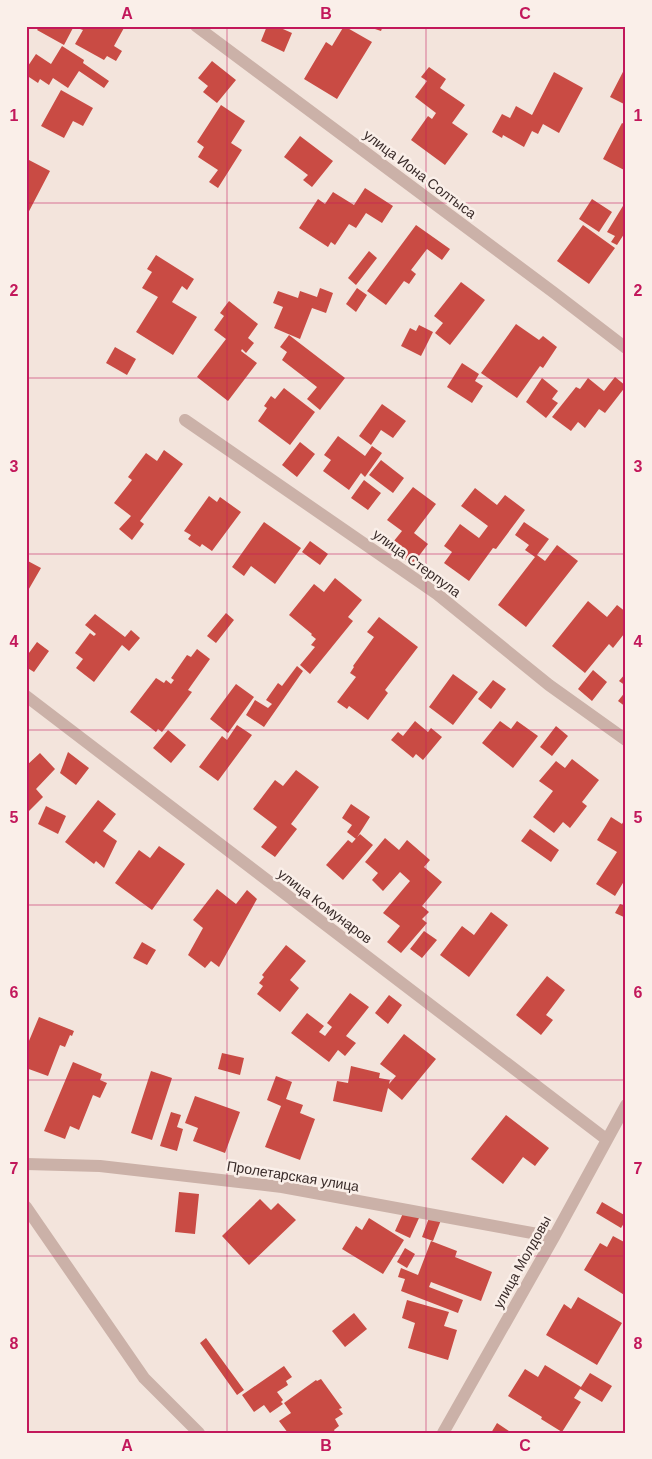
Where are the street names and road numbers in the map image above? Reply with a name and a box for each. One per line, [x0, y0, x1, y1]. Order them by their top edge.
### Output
street label: улица Иона Солтыса [361, 126, 480, 222]
street label: улица Стерпула [370, 526, 464, 600]
street label: улица Комунаров [275, 865, 375, 947]
street label: Пролетарская улица [226, 1158, 361, 1194]
street label: улица Молдовы [490, 1213, 554, 1311]

